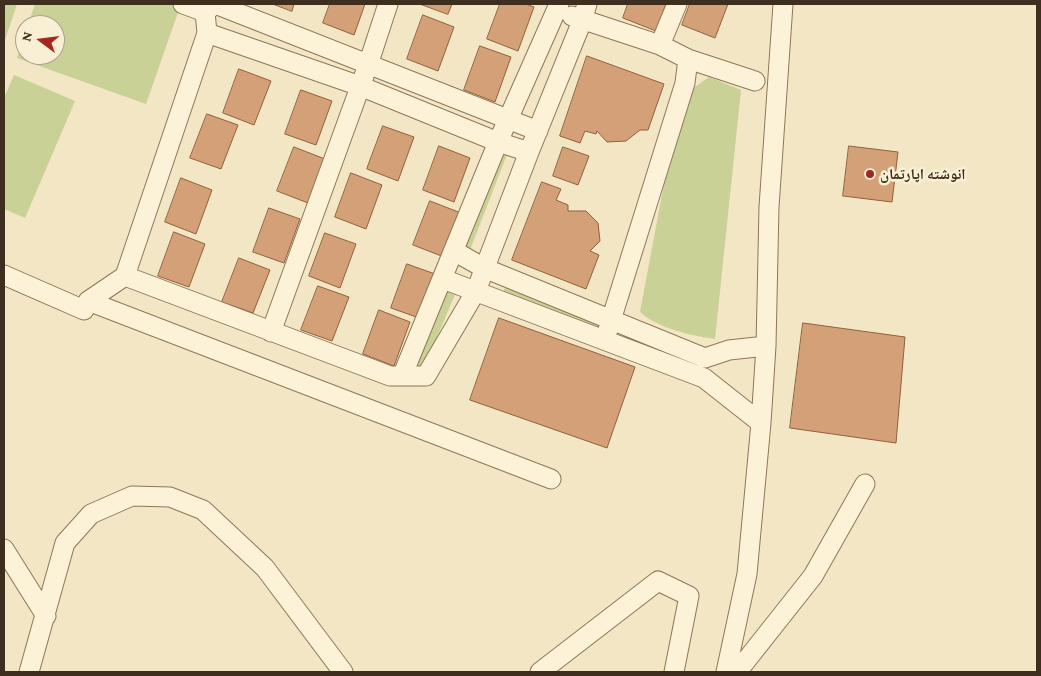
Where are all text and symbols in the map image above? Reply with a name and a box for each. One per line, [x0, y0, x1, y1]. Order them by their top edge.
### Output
north arrow [15, 15, 65, 65]
text: N [18, 30, 35, 43]
place label: انوشته اپارتمان [880, 165, 966, 183]
marker: انوشته اپارتمان [864, 168, 876, 180]

